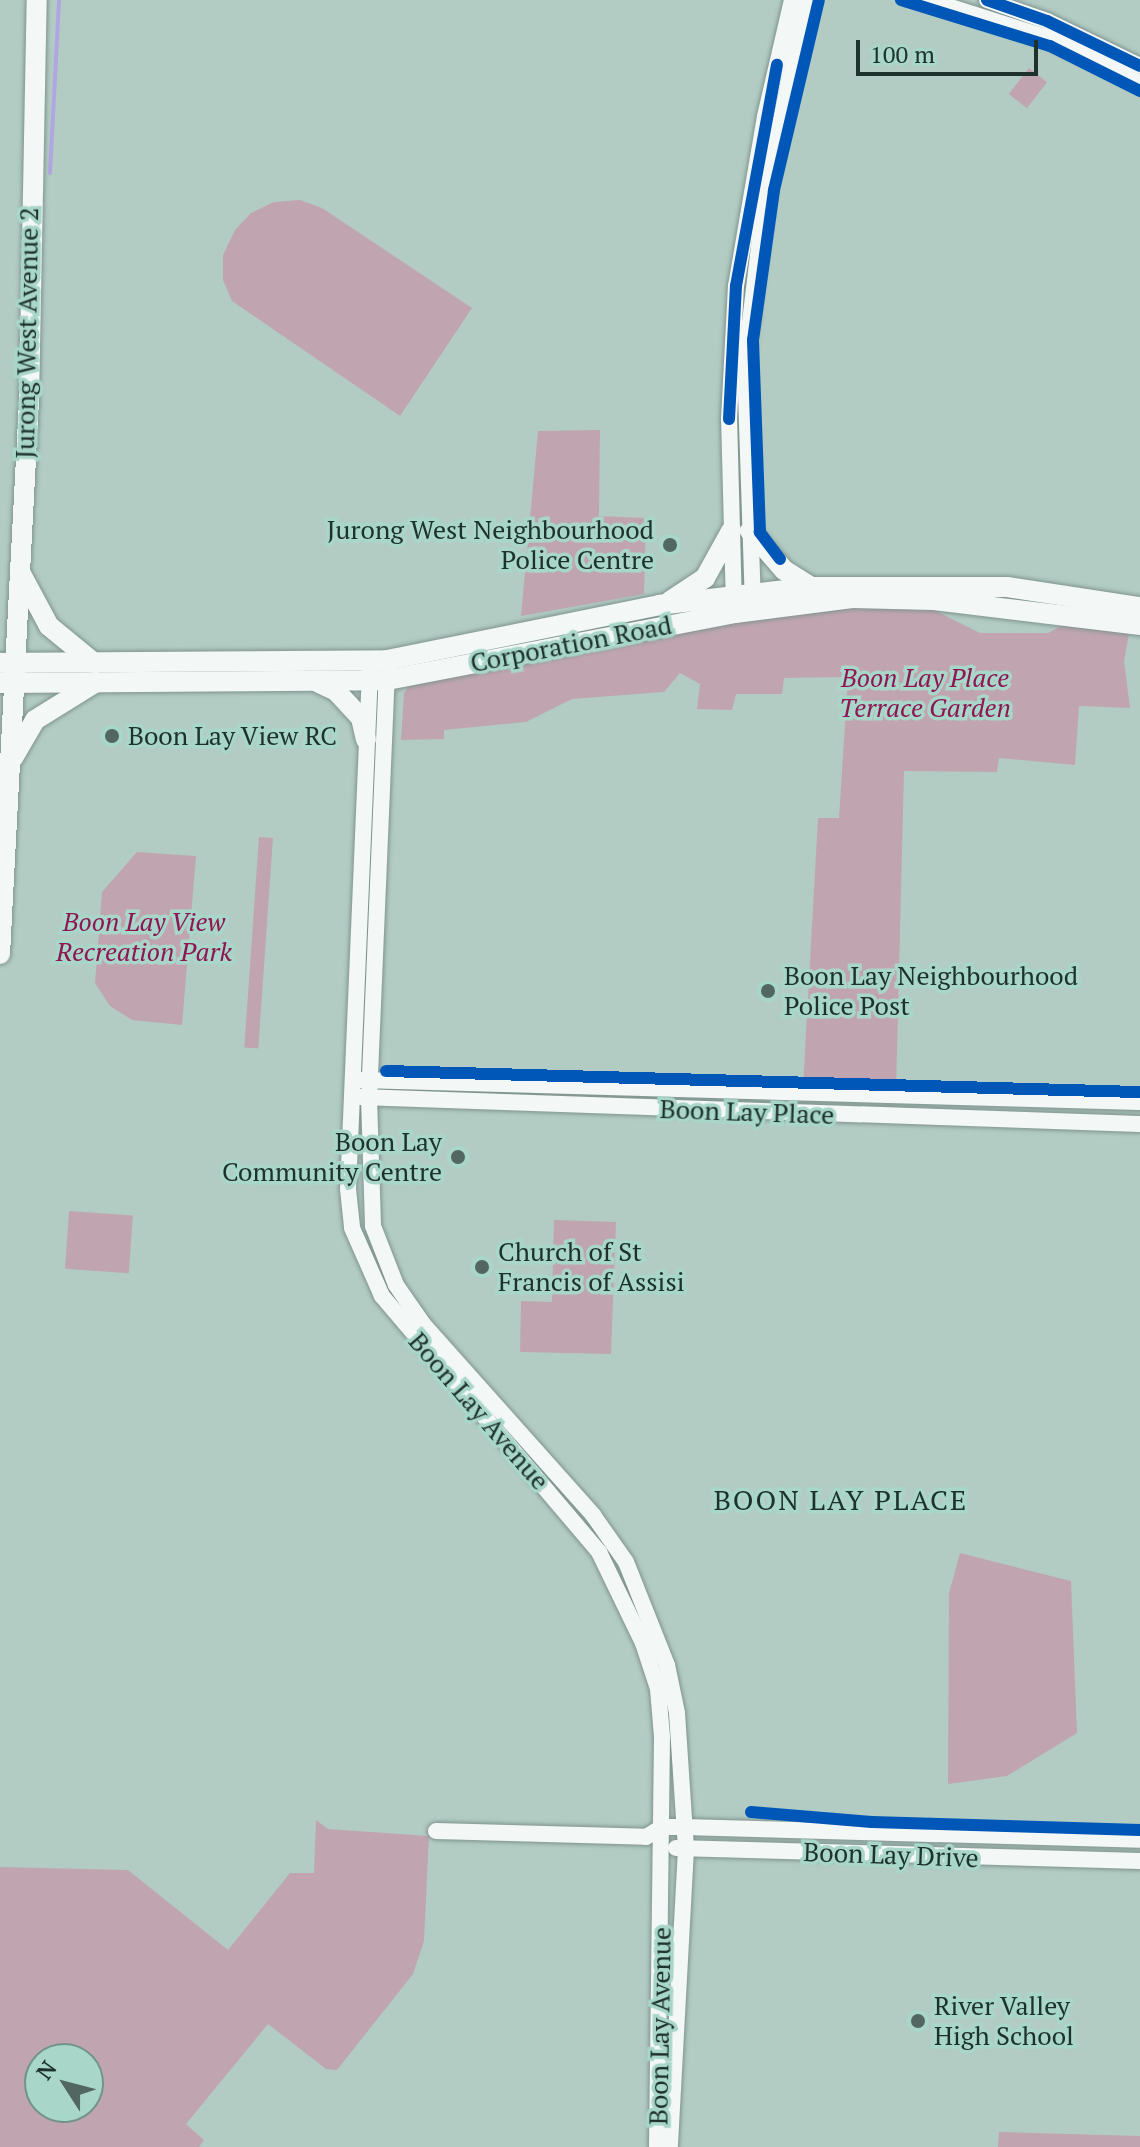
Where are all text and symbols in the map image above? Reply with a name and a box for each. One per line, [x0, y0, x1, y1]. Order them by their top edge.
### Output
scale bar [860, 24, 1042, 74]
text: 100 m [870, 38, 935, 70]
street label: Jurong West Avenue 2 [9, 207, 45, 459]
place label: Jurong West Neighbourhood Police Centre [327, 514, 654, 576]
marker: Jurong West Neighbourhood Police Centre [661, 536, 679, 554]
street label: Corporation Road [468, 609, 674, 679]
park label: Boon Lay Place Terrace Garden [839, 662, 1011, 724]
place label: Boon Lay View RC [128, 720, 338, 752]
marker: Boon Lay View RC [103, 727, 121, 745]
park label: Boon Lay View Recreation Park [56, 906, 232, 968]
place label: Boon Lay Neighbourhood Police Post [784, 960, 1078, 1022]
marker: Boon Lay Neighbourhood Police Post [759, 982, 777, 1000]
street label: Boon Lay Place [659, 1093, 835, 1131]
place label: Boon Lay Community Centre [222, 1126, 442, 1188]
marker: Boon Lay Community Centre [449, 1148, 467, 1166]
place label: Church of St Francis of Assisi [498, 1236, 685, 1298]
marker: Church of St Francis of Assisi [473, 1258, 491, 1276]
street label: Boon Lay Avenue [402, 1326, 556, 1496]
district label: BOON LAY PLACE [714, 1483, 968, 1517]
street label: Boon Lay Drive [803, 1836, 979, 1874]
street label: Boon Lay Avenue [643, 1927, 677, 2125]
place label: River Valley High School [934, 1990, 1074, 2052]
marker: River Valley High School [909, 2012, 927, 2030]
north arrow [24, 2043, 104, 2123]
text: N [29, 2055, 62, 2085]

